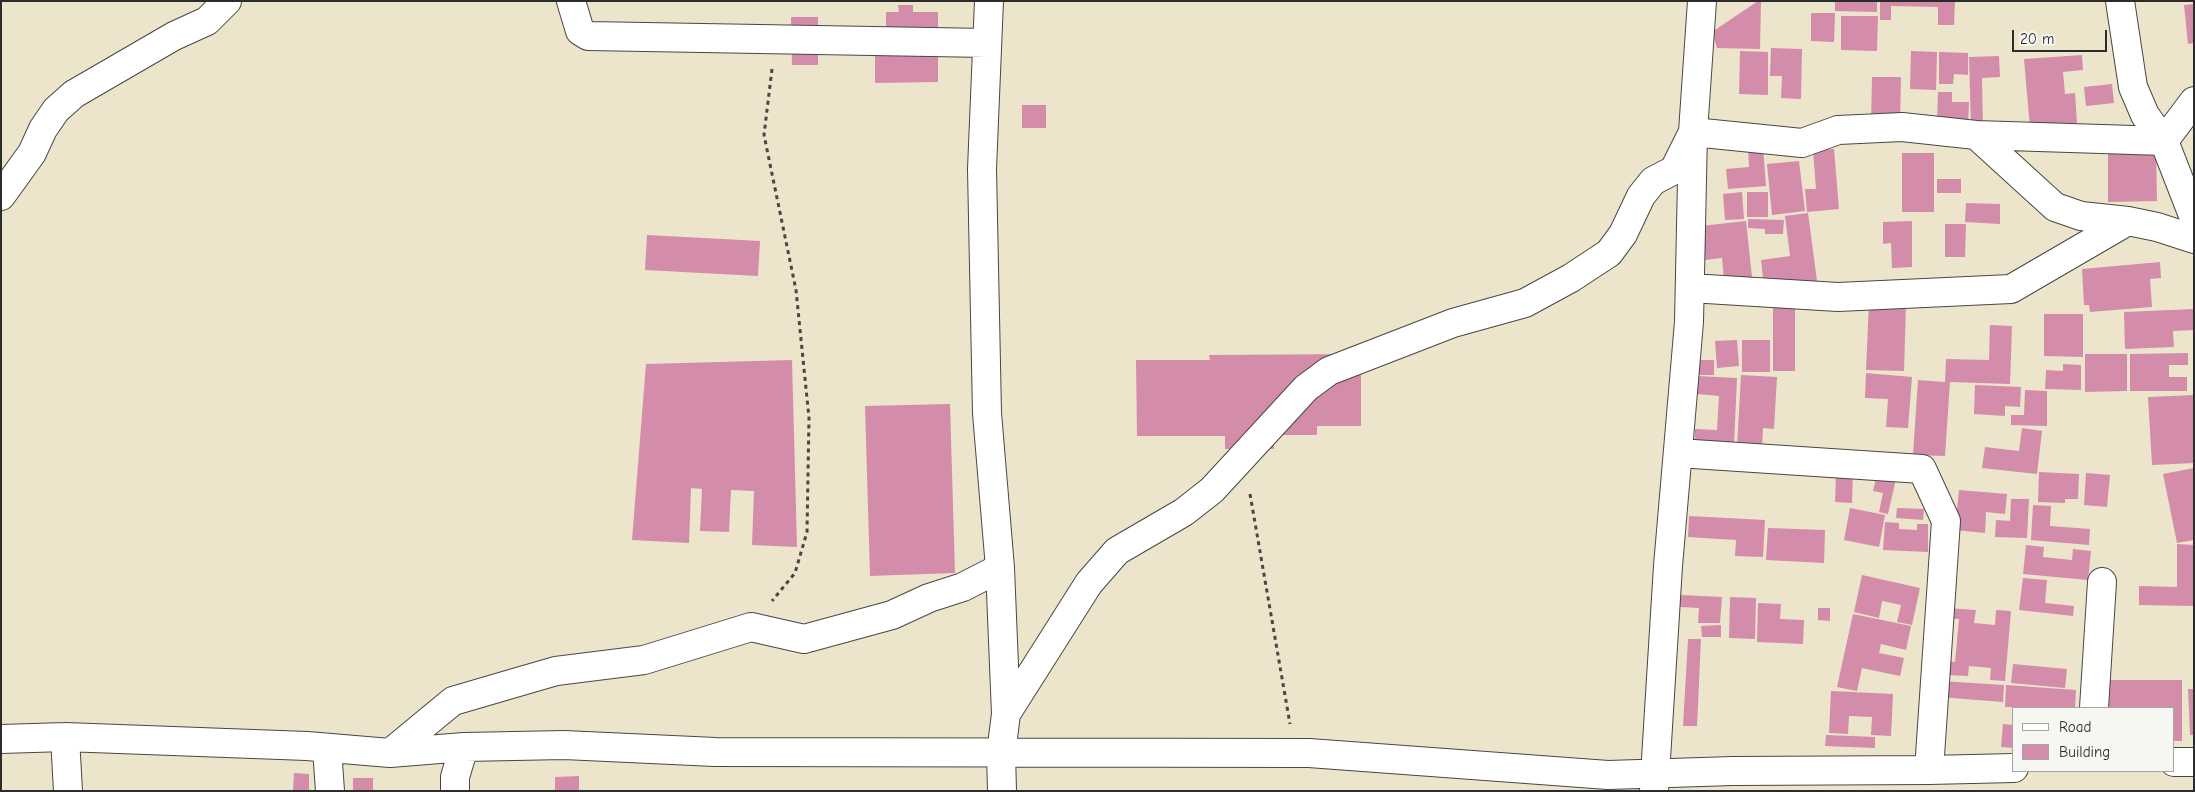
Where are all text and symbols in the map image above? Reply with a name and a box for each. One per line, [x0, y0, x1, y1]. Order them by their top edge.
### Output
scale bar [2015, 20, 2110, 52]
text: 20 m [2020, 30, 2054, 48]
legend [2012, 707, 2175, 772]
text: Road [2059, 718, 2091, 736]
text: Building [2059, 743, 2110, 761]

